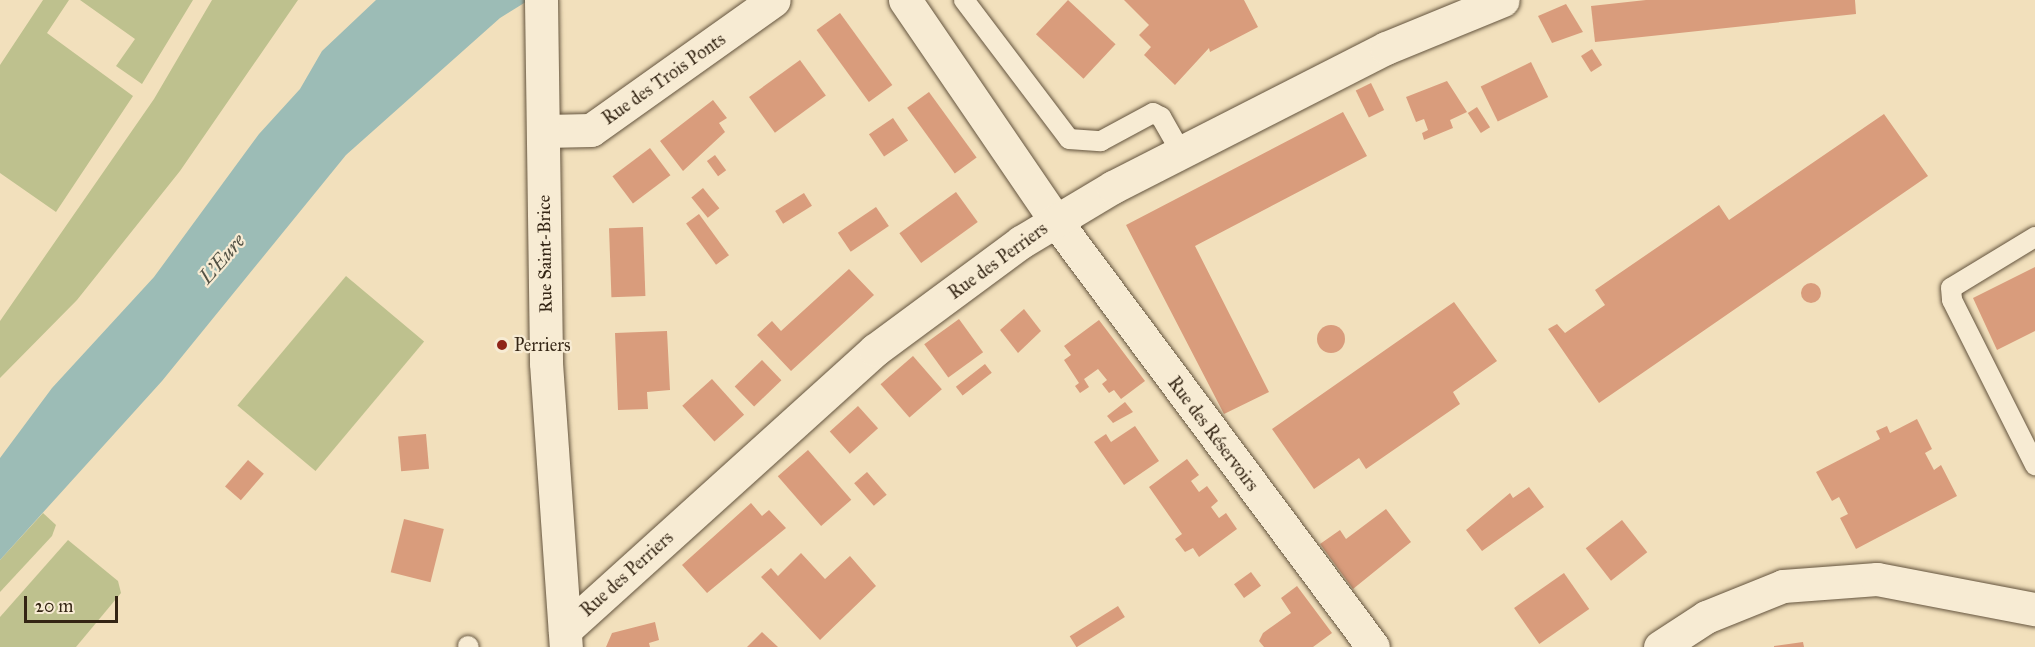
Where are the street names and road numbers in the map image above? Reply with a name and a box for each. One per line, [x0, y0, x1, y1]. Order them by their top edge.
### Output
street label: Rue des Trois Ponts [598, 28, 730, 130]
street label: Rue Saint-Brice [533, 195, 557, 313]
street label: Rue des Perriers [944, 218, 1052, 304]
street label: Rue des Réservoirs [1163, 373, 1263, 495]
street label: Rue des Perriers [576, 527, 678, 621]

